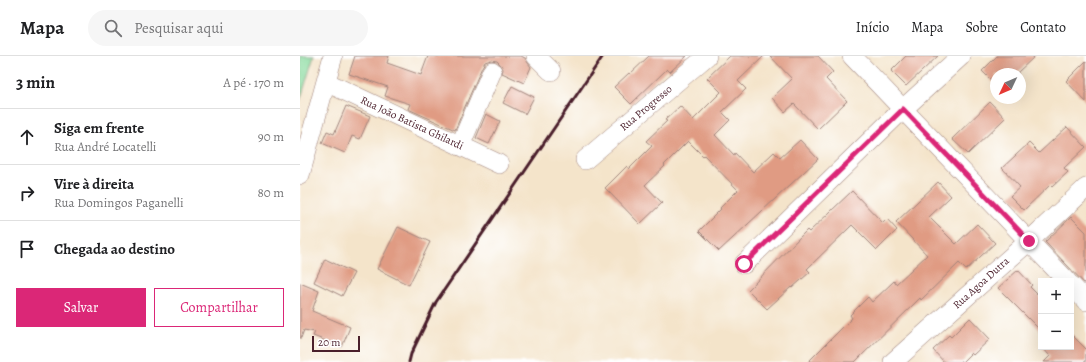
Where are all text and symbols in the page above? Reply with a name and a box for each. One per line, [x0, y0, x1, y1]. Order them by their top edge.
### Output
search box [88, 10, 368, 46]
text: Mapa [20, 15, 64, 41]
icon: search [102, 17, 124, 39]
text: Pesquisar aqui [134, 18, 224, 38]
text: Início [856, 18, 889, 37]
text: Mapa [911, 18, 943, 37]
text: Sobre [965, 18, 998, 37]
text: Contato [1020, 18, 1066, 37]
north arrow [990, 68, 1026, 104]
text: 3 min [16, 71, 55, 94]
text: A pé · 170 m [223, 74, 284, 91]
street label: Rua Progresso [617, 81, 676, 134]
street label: Rua João Batista Ghilardi [358, 93, 466, 153]
text: Siga em frente [54, 118, 144, 138]
icon: ahead [16, 126, 38, 148]
text: 90 m [258, 128, 284, 145]
text: Rua André Locatelli [54, 138, 157, 155]
text: Vire à direita [54, 174, 134, 194]
icon: right [16, 182, 38, 204]
text: 80 m [257, 184, 284, 201]
text: Rua Domingos Paganelli [54, 194, 184, 211]
route end [1020, 232, 1038, 250]
icon: arrive [16, 238, 38, 260]
text: Chegada ao destino [54, 239, 175, 259]
street label: Rua Agoa Dutra [950, 253, 1013, 312]
route start [735, 255, 753, 273]
map controls [1038, 278, 1074, 350]
button: + [1038, 278, 1074, 314]
button: Salvar [16, 288, 146, 327]
button: Compartilhar [154, 288, 284, 327]
button: − [1038, 314, 1074, 350]
scale bar [312, 334, 360, 353]
text: 20 m [318, 335, 340, 350]

